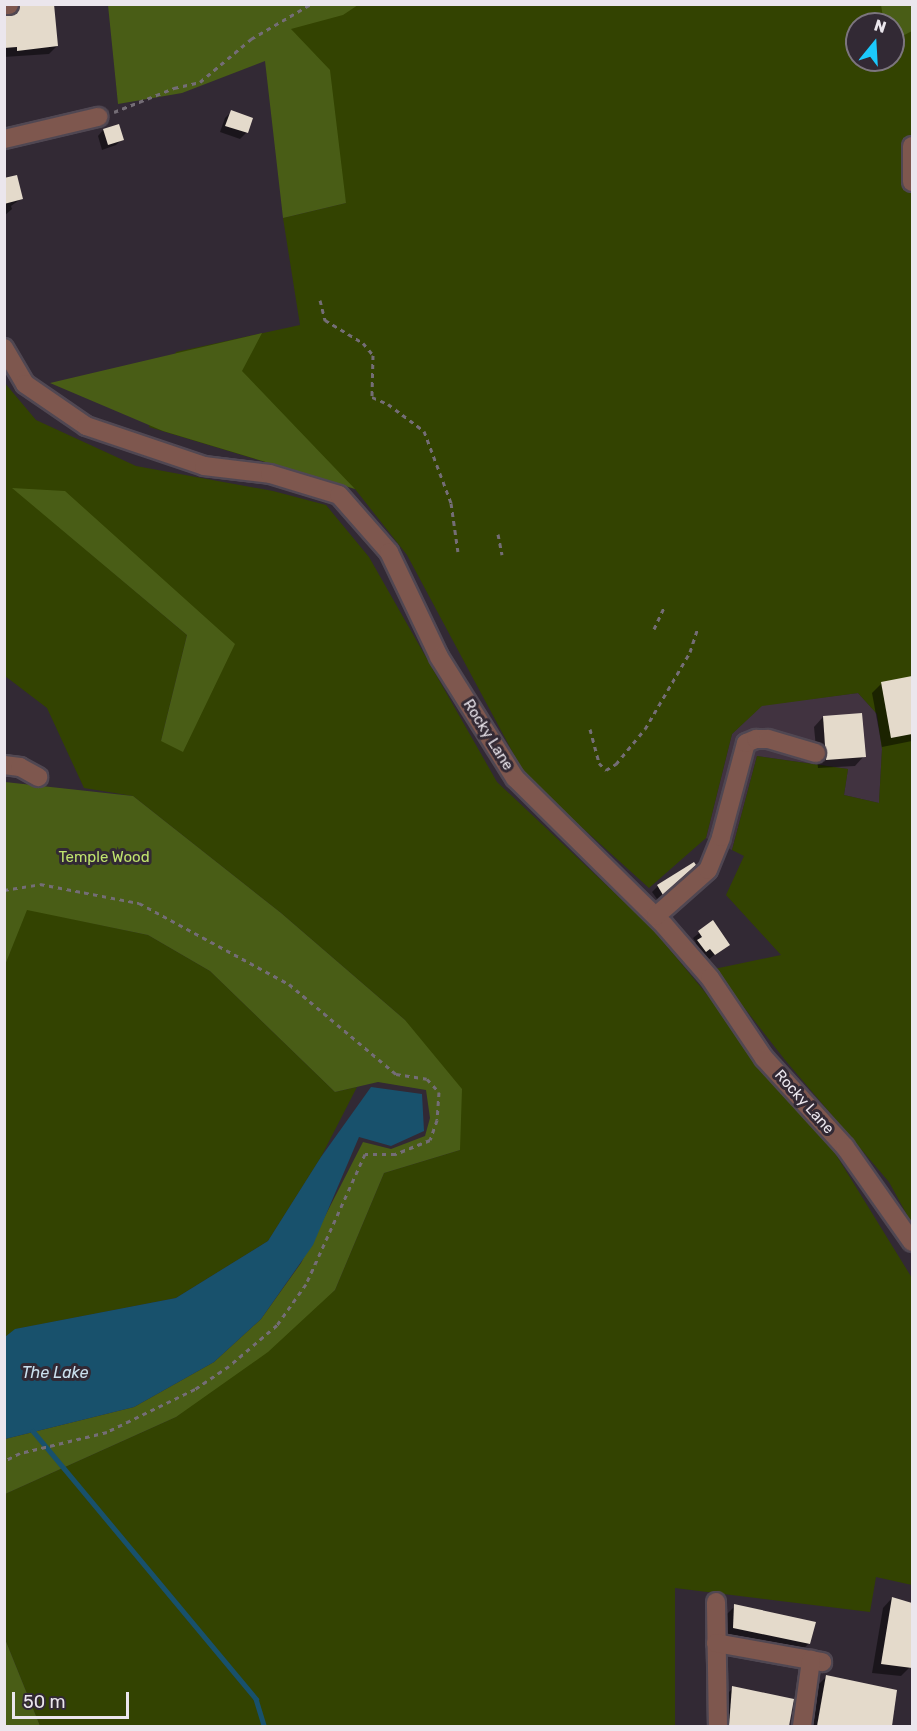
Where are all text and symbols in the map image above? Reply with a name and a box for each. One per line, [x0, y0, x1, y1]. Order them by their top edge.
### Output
north arrow [845, 12, 905, 72]
text: N [872, 15, 889, 37]
street label: Rocky Lane [459, 696, 517, 774]
park label: Temple Wood [58, 849, 150, 867]
street label: Rocky Lane [770, 1066, 838, 1138]
water label: The Lake [22, 1363, 88, 1383]
scale bar [15, 1680, 132, 1718]
text: 50 m [23, 1691, 66, 1713]

